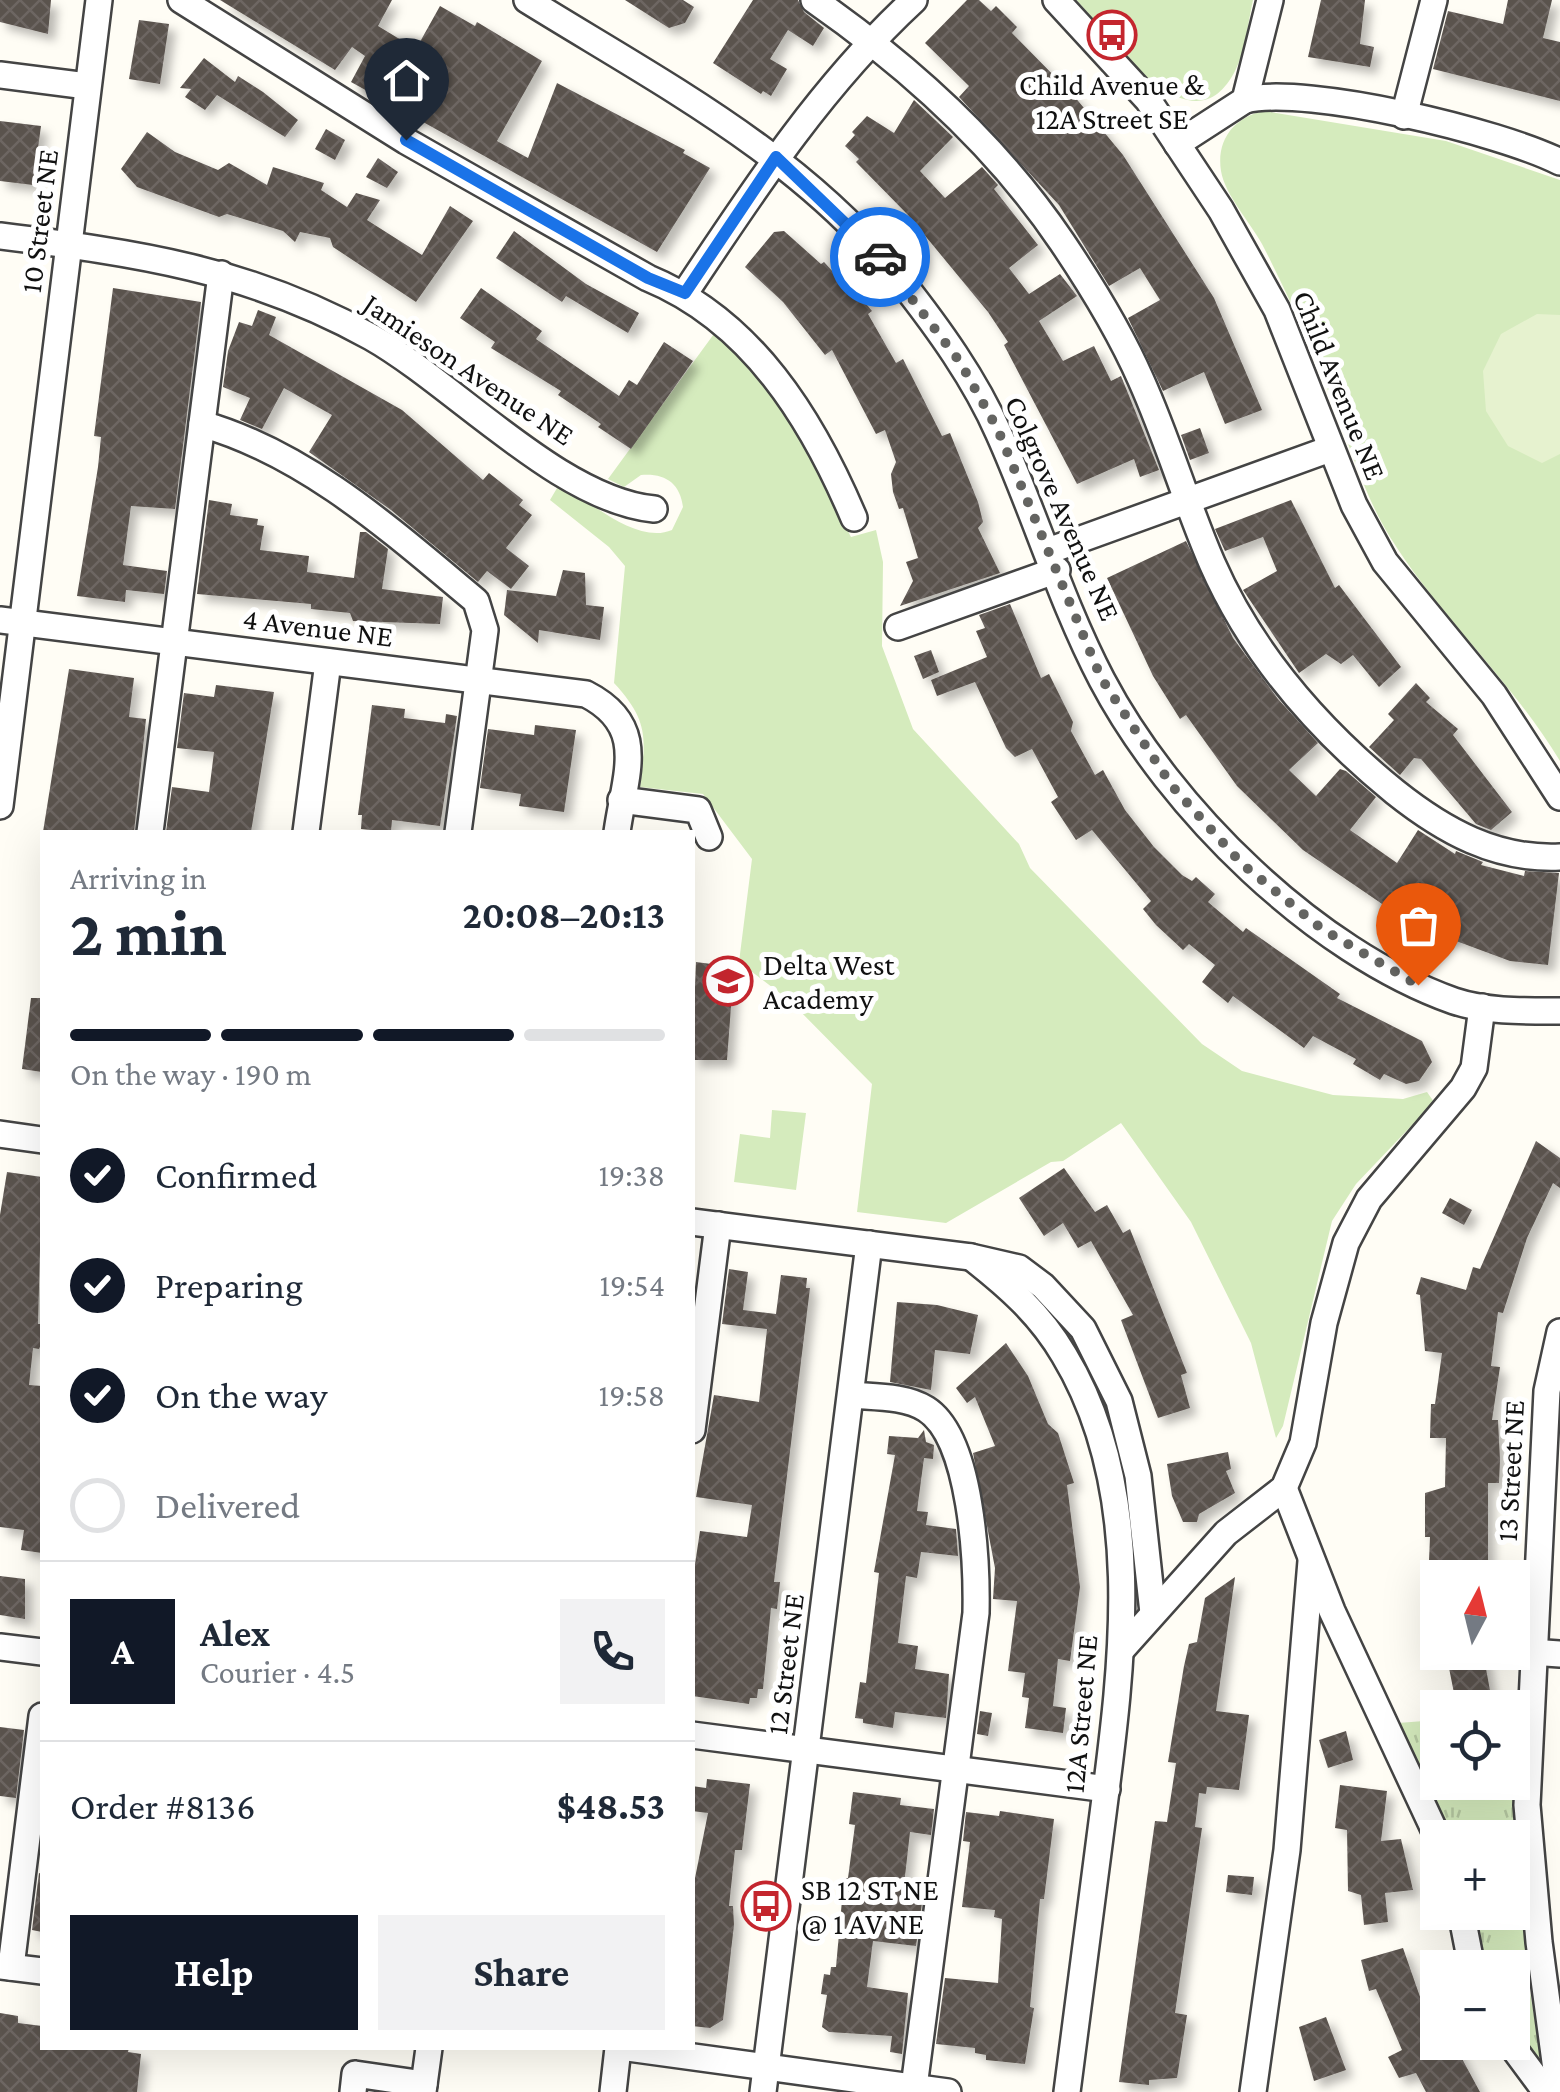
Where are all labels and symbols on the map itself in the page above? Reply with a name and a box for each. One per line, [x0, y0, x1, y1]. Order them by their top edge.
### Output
bus stop icon: Child Avenue & 12A Street SE [1086, 9, 1138, 61]
pin [364, 38, 449, 141]
place label: Child Avenue & 12A Street SE [1019, 68, 1206, 135]
street label: 10 Street NE [14, 147, 64, 295]
courier [830, 207, 930, 307]
street label: Jamieson Avenue NE [355, 285, 580, 452]
street label: Child Avenue NE [1287, 286, 1393, 484]
street label: Colgrove Avenue NE [998, 391, 1127, 626]
street label: 4 Avenue NE [241, 601, 395, 653]
pin [1376, 883, 1461, 986]
place label: Delta West Academy [763, 948, 896, 1016]
school or university icon: Delta West Academy [702, 955, 754, 1007]
street label: 13 Street NE [1490, 1399, 1530, 1543]
north arrow [1420, 1560, 1530, 1670]
street label: 12 Street NE [760, 1592, 810, 1736]
street label: 12A Street NE [1057, 1633, 1103, 1795]
place label: SB 12 ST NE @ 1 AV NE [801, 1873, 939, 1941]
bus stop icon: SB 12 ST NE @ 1 AV NE [740, 1880, 792, 1932]

